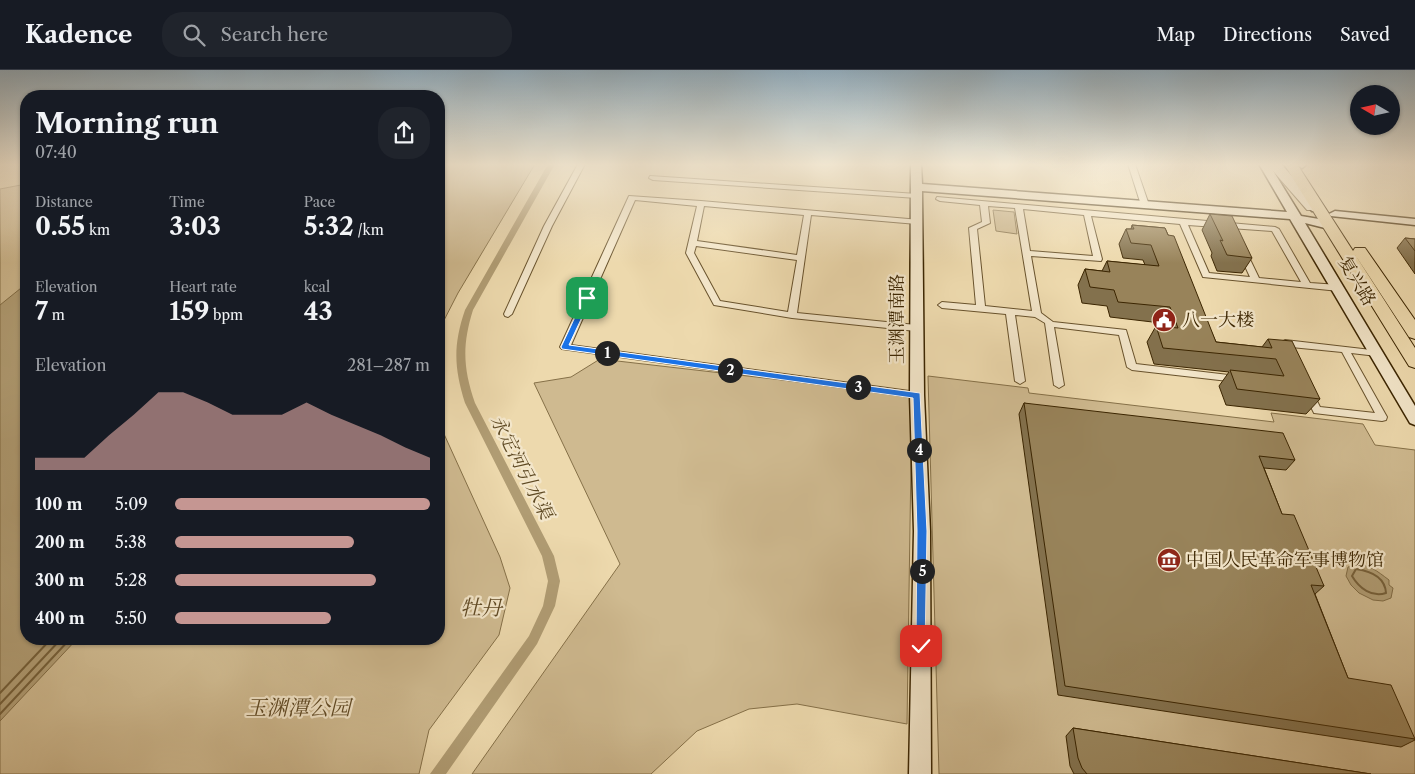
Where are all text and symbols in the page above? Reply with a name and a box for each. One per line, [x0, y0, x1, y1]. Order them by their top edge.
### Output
search box [162, 12, 512, 57]
text: Kadence [25, 20, 132, 49]
icon: search [180, 21, 208, 49]
text: Search here [220, 23, 328, 46]
text: Map [1156, 24, 1195, 46]
text: Directions [1223, 24, 1312, 46]
text: Saved [1340, 24, 1390, 46]
north arrow [1350, 85, 1400, 135]
map controls [1350, 85, 1400, 135]
text: Morning run [35, 106, 219, 140]
button: share [378, 107, 430, 159]
text: 07:40 [35, 142, 77, 162]
text: Distance [35, 193, 93, 211]
text: Time [169, 193, 205, 211]
text: Pace [304, 193, 335, 211]
text: 0.55 [35, 211, 85, 242]
text: 3:03 [169, 211, 221, 242]
text: 5:32 [304, 211, 354, 242]
text: km [85, 221, 110, 239]
text: /km [354, 221, 384, 239]
street label: 复兴路 [1334, 252, 1380, 310]
street label: 玉渊潭南路 [886, 274, 908, 364]
pin [566, 277, 608, 319]
text: Elevation [35, 278, 98, 296]
text: Heart rate [169, 278, 237, 296]
text: kcal [304, 278, 330, 296]
icon: arrive [573, 284, 601, 312]
text: 7 [35, 296, 48, 327]
text: 159 [169, 296, 209, 327]
text: 43 [304, 296, 333, 327]
text: m [48, 306, 65, 324]
text: bpm [209, 306, 243, 324]
public building icon: 八一大楼 [1151, 307, 1177, 333]
place label: 八一大楼 [1182, 309, 1254, 331]
pin: 1 [594, 340, 620, 366]
text: 1 [604, 344, 611, 362]
text: Elevation [35, 355, 106, 375]
text: 281–287 m [347, 355, 430, 375]
pin: 2 [718, 358, 742, 382]
text: 2 [726, 361, 735, 379]
pin: 3 [846, 374, 870, 400]
text: 3 [855, 378, 862, 396]
water label: 永定河引水渠 [486, 411, 559, 526]
pin: 4 [906, 438, 932, 462]
text: 4 [915, 441, 924, 459]
text: 100 m [35, 494, 82, 514]
text: 5:09 [115, 494, 148, 514]
text: 200 m [35, 532, 85, 552]
text: 5:38 [115, 532, 146, 552]
museum icon: 中国人民革命军事博物馆 [1156, 547, 1182, 573]
place label: 中国人民革命军事博物馆 [1186, 549, 1384, 571]
pin: 5 [910, 558, 934, 584]
text: 5 [919, 562, 926, 580]
text: 300 m [35, 570, 84, 590]
text: 5:28 [115, 570, 147, 590]
park label: 牡丹 [460, 595, 504, 620]
text: 400 m [35, 608, 85, 628]
text: 5:50 [115, 608, 147, 628]
pin [900, 625, 942, 667]
icon: check [907, 632, 935, 660]
park label: 玉渊潭公园 [246, 695, 353, 720]

